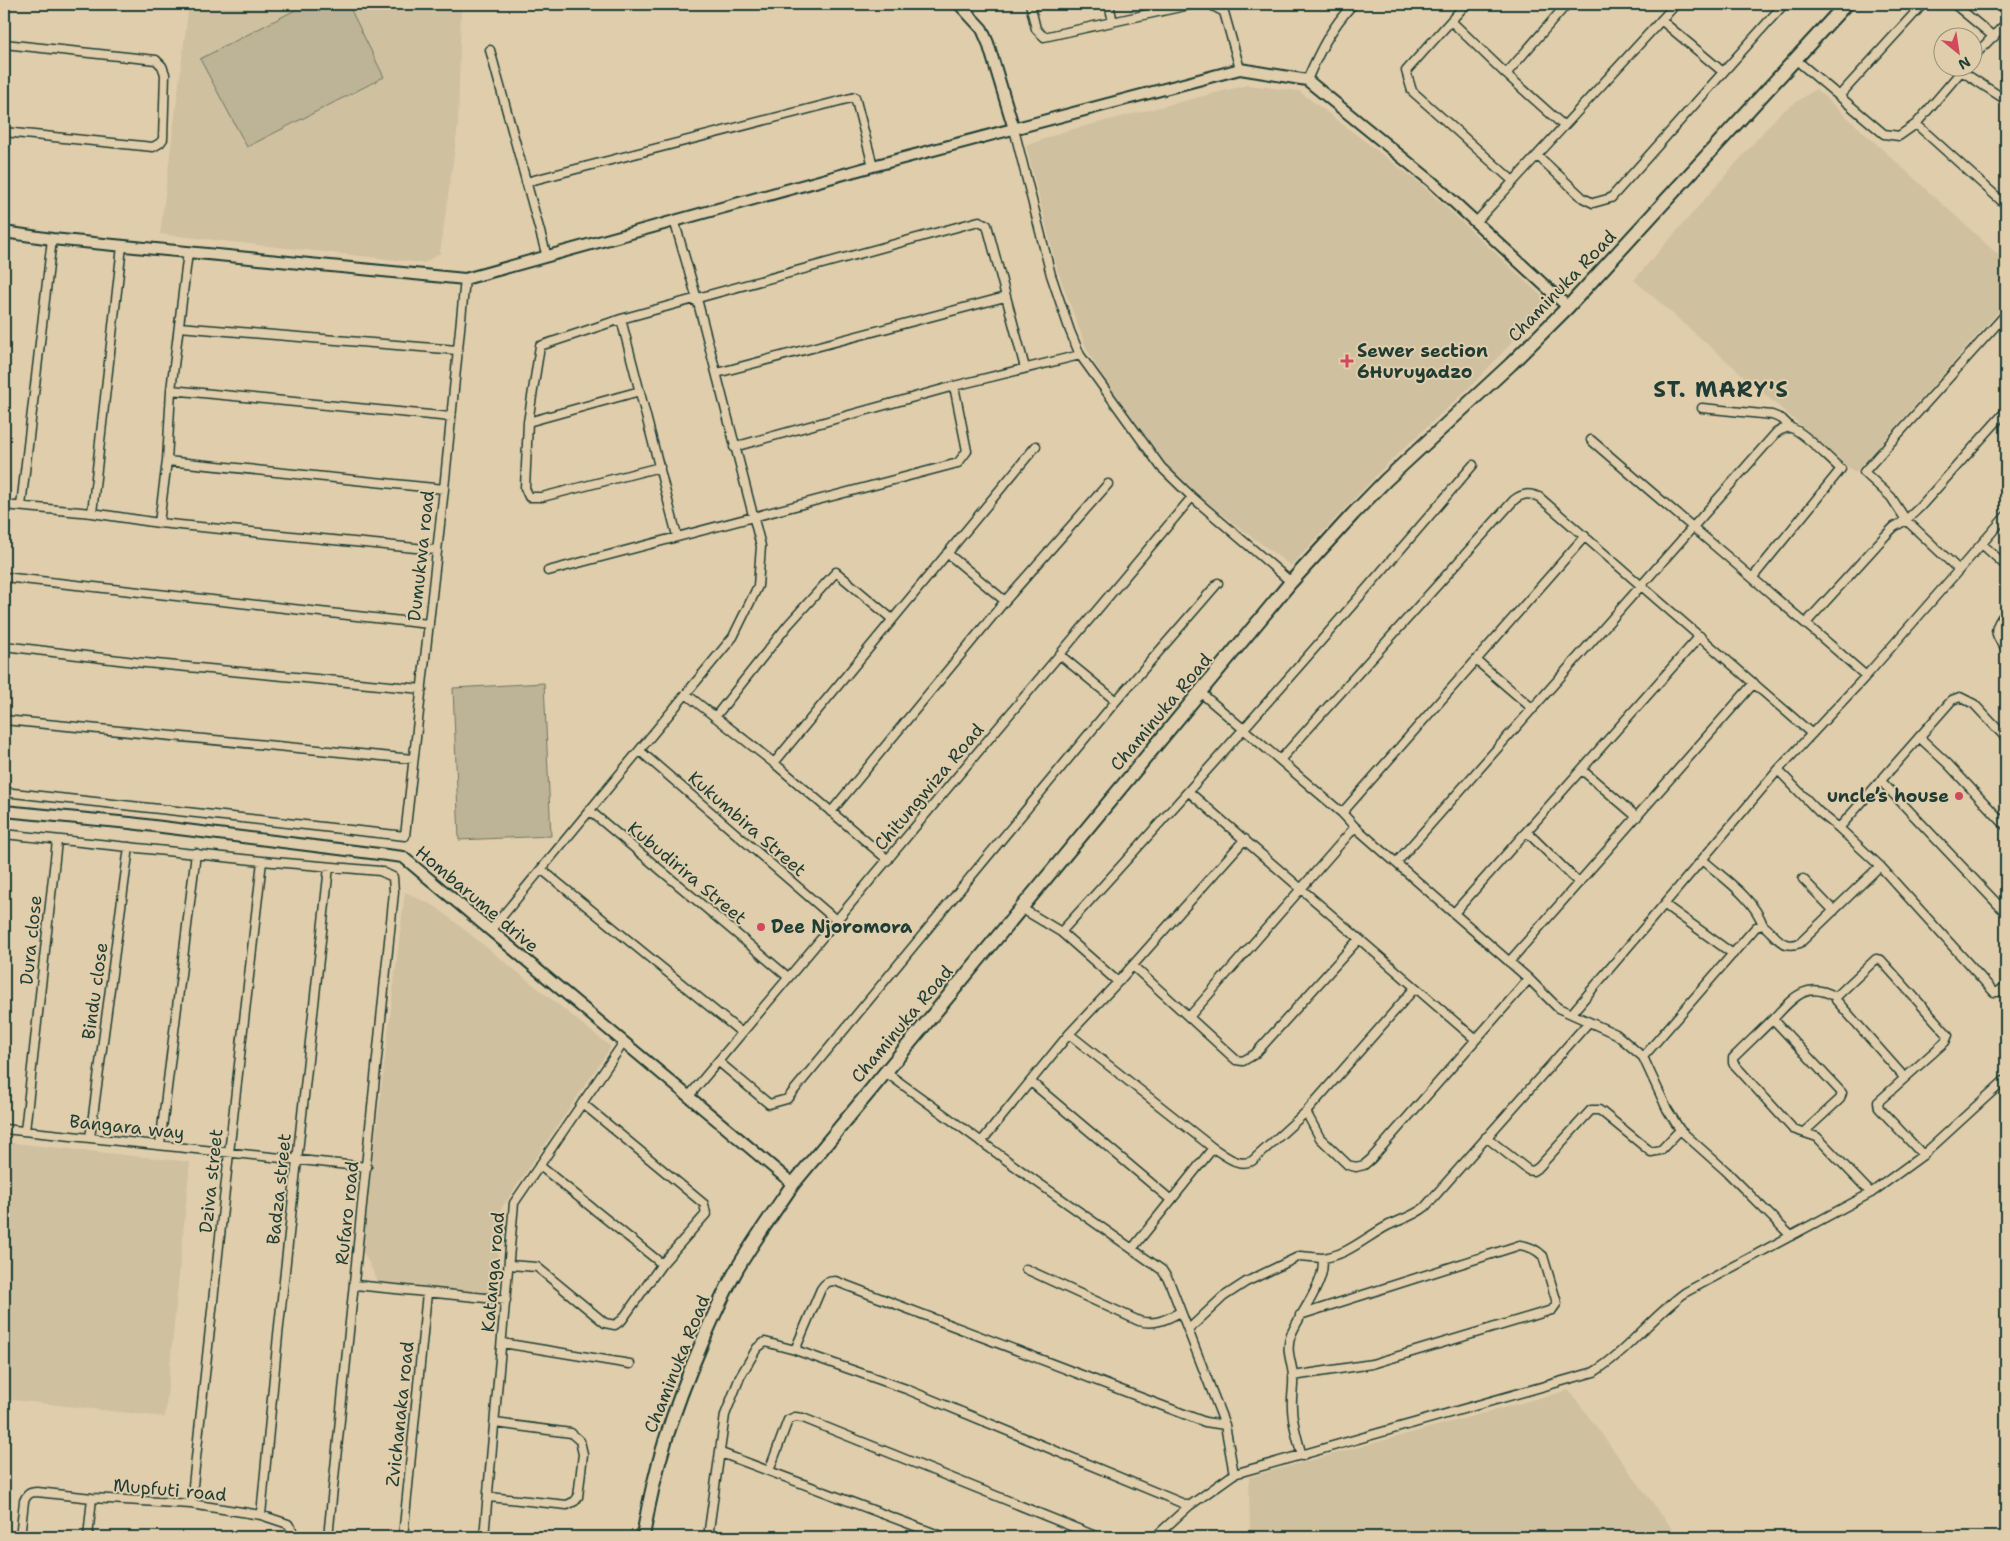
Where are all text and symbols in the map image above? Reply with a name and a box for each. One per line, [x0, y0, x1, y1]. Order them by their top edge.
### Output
north arrow [1932, 28, 1982, 78]
text: N [1955, 53, 1974, 74]
street label: Chaminuka Road [1502, 225, 1622, 347]
place label: Sewer section 6Huruyadzo [1357, 339, 1488, 384]
marker: Sewer section 6Huruyadzo [1341, 355, 1353, 367]
district label: ST. MARY'S [1653, 375, 1789, 404]
street label: Dumukwa road [402, 489, 440, 623]
street label: Chaminuka Road [1105, 648, 1217, 776]
street label: Chitungwiza Road [869, 718, 989, 856]
street label: Kukumbira Street [683, 766, 811, 882]
place label: uncle’s house [1827, 784, 1949, 808]
marker: uncle’s house [1953, 790, 1965, 802]
street label: Kubudirira Street [622, 816, 752, 930]
street label: Hombarume drive [410, 840, 544, 958]
street label: Dura close [14, 894, 48, 986]
place label: Dee Njoromora [771, 915, 913, 939]
marker: Dee Njoromora [755, 921, 767, 933]
street label: Bindu close [76, 941, 114, 1041]
street label: Chaminuka Road [846, 960, 958, 1088]
street label: Bangara way [68, 1109, 186, 1145]
street label: Dziva street [194, 1127, 228, 1234]
street label: Badza street [261, 1132, 297, 1246]
street label: Rufaro road [330, 1160, 364, 1266]
street label: Katanga road [476, 1211, 510, 1333]
street label: Chaminuka Road [638, 1292, 716, 1436]
street label: Zvichanaka road [380, 1340, 420, 1488]
street label: Mupfuti road [112, 1473, 228, 1507]

